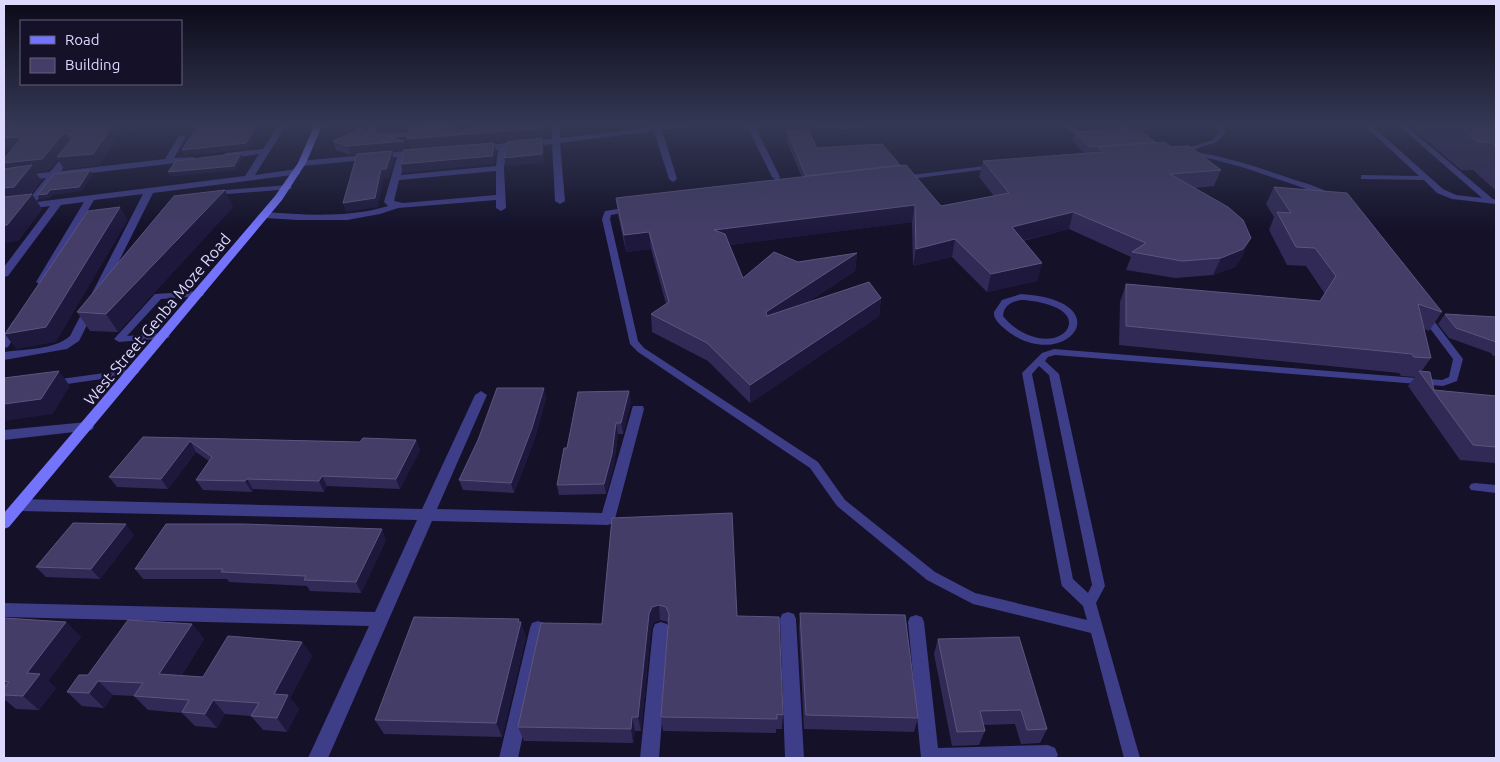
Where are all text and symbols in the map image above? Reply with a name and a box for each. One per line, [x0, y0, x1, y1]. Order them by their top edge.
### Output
legend [20, 20, 182, 85]
text: Road [65, 31, 100, 48]
text: Building [65, 56, 120, 73]
street label: West Street Genba Moze Road [80, 230, 234, 408]

